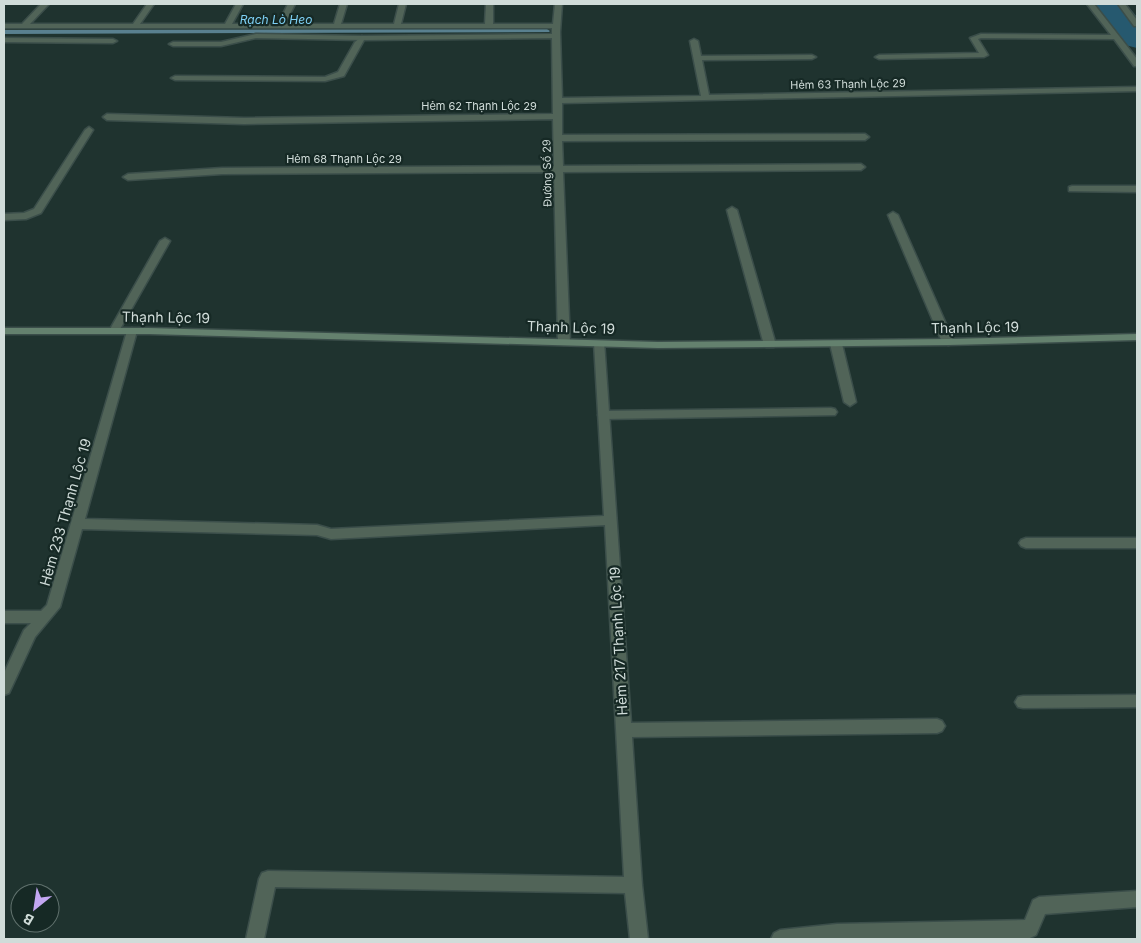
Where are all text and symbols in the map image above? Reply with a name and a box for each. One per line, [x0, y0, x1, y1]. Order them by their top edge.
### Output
water label: Rạch Lò Heo [240, 12, 312, 27]
street label: Hẻm 63 Thạnh Lộc 29 [790, 76, 906, 92]
street label: Hẻm 62 Thạnh Lộc 29 [421, 99, 537, 113]
street label: Đường Số 29 [539, 139, 555, 207]
street label: Hẻm 68 Thạnh Lộc 29 [286, 152, 402, 166]
street label: Thạnh Lộc 19 [122, 308, 210, 326]
street label: Thạnh Lộc 19 [527, 317, 615, 337]
street label: Thạnh Lộc 19 [931, 318, 1019, 336]
street label: Hẻm 233 Thạnh Lộc 19 [36, 436, 94, 588]
street label: Hẻm 217 Thạnh Lộc 19 [606, 566, 630, 716]
north arrow [10, 883, 60, 933]
text: B [20, 910, 37, 929]

